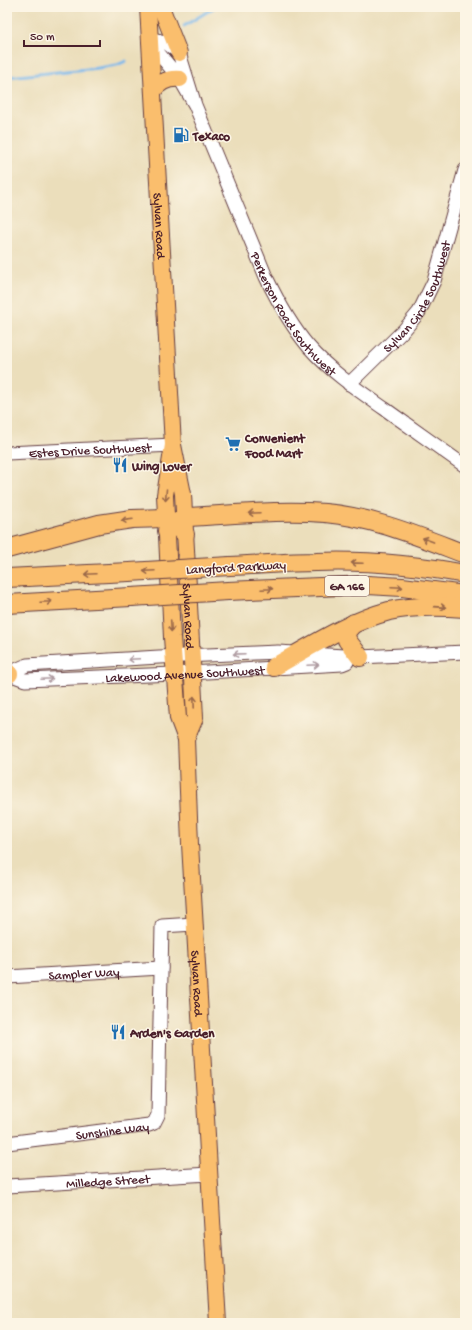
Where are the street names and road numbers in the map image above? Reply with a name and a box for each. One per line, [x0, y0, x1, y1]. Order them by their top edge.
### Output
street label: Sylvan Road [149, 192, 167, 261]
street label: Sylvan Circle Southwest [381, 238, 455, 357]
street label: Perkerson Road Southwest [246, 249, 340, 381]
street label: Estes Drive Southwest [29, 441, 153, 462]
street label: Langford Parkway [186, 558, 287, 579]
road number: GA 166 [325, 576, 369, 596]
street label: Sylvan Road [178, 583, 196, 651]
street label: Lakewood Avenue Southwest [105, 664, 266, 687]
street label: Sylvan Road [186, 950, 205, 1018]
street label: Sampler Way [48, 965, 120, 985]
street label: Sunshine Way [75, 1120, 151, 1144]
street label: Milledge Street [66, 1172, 152, 1192]

